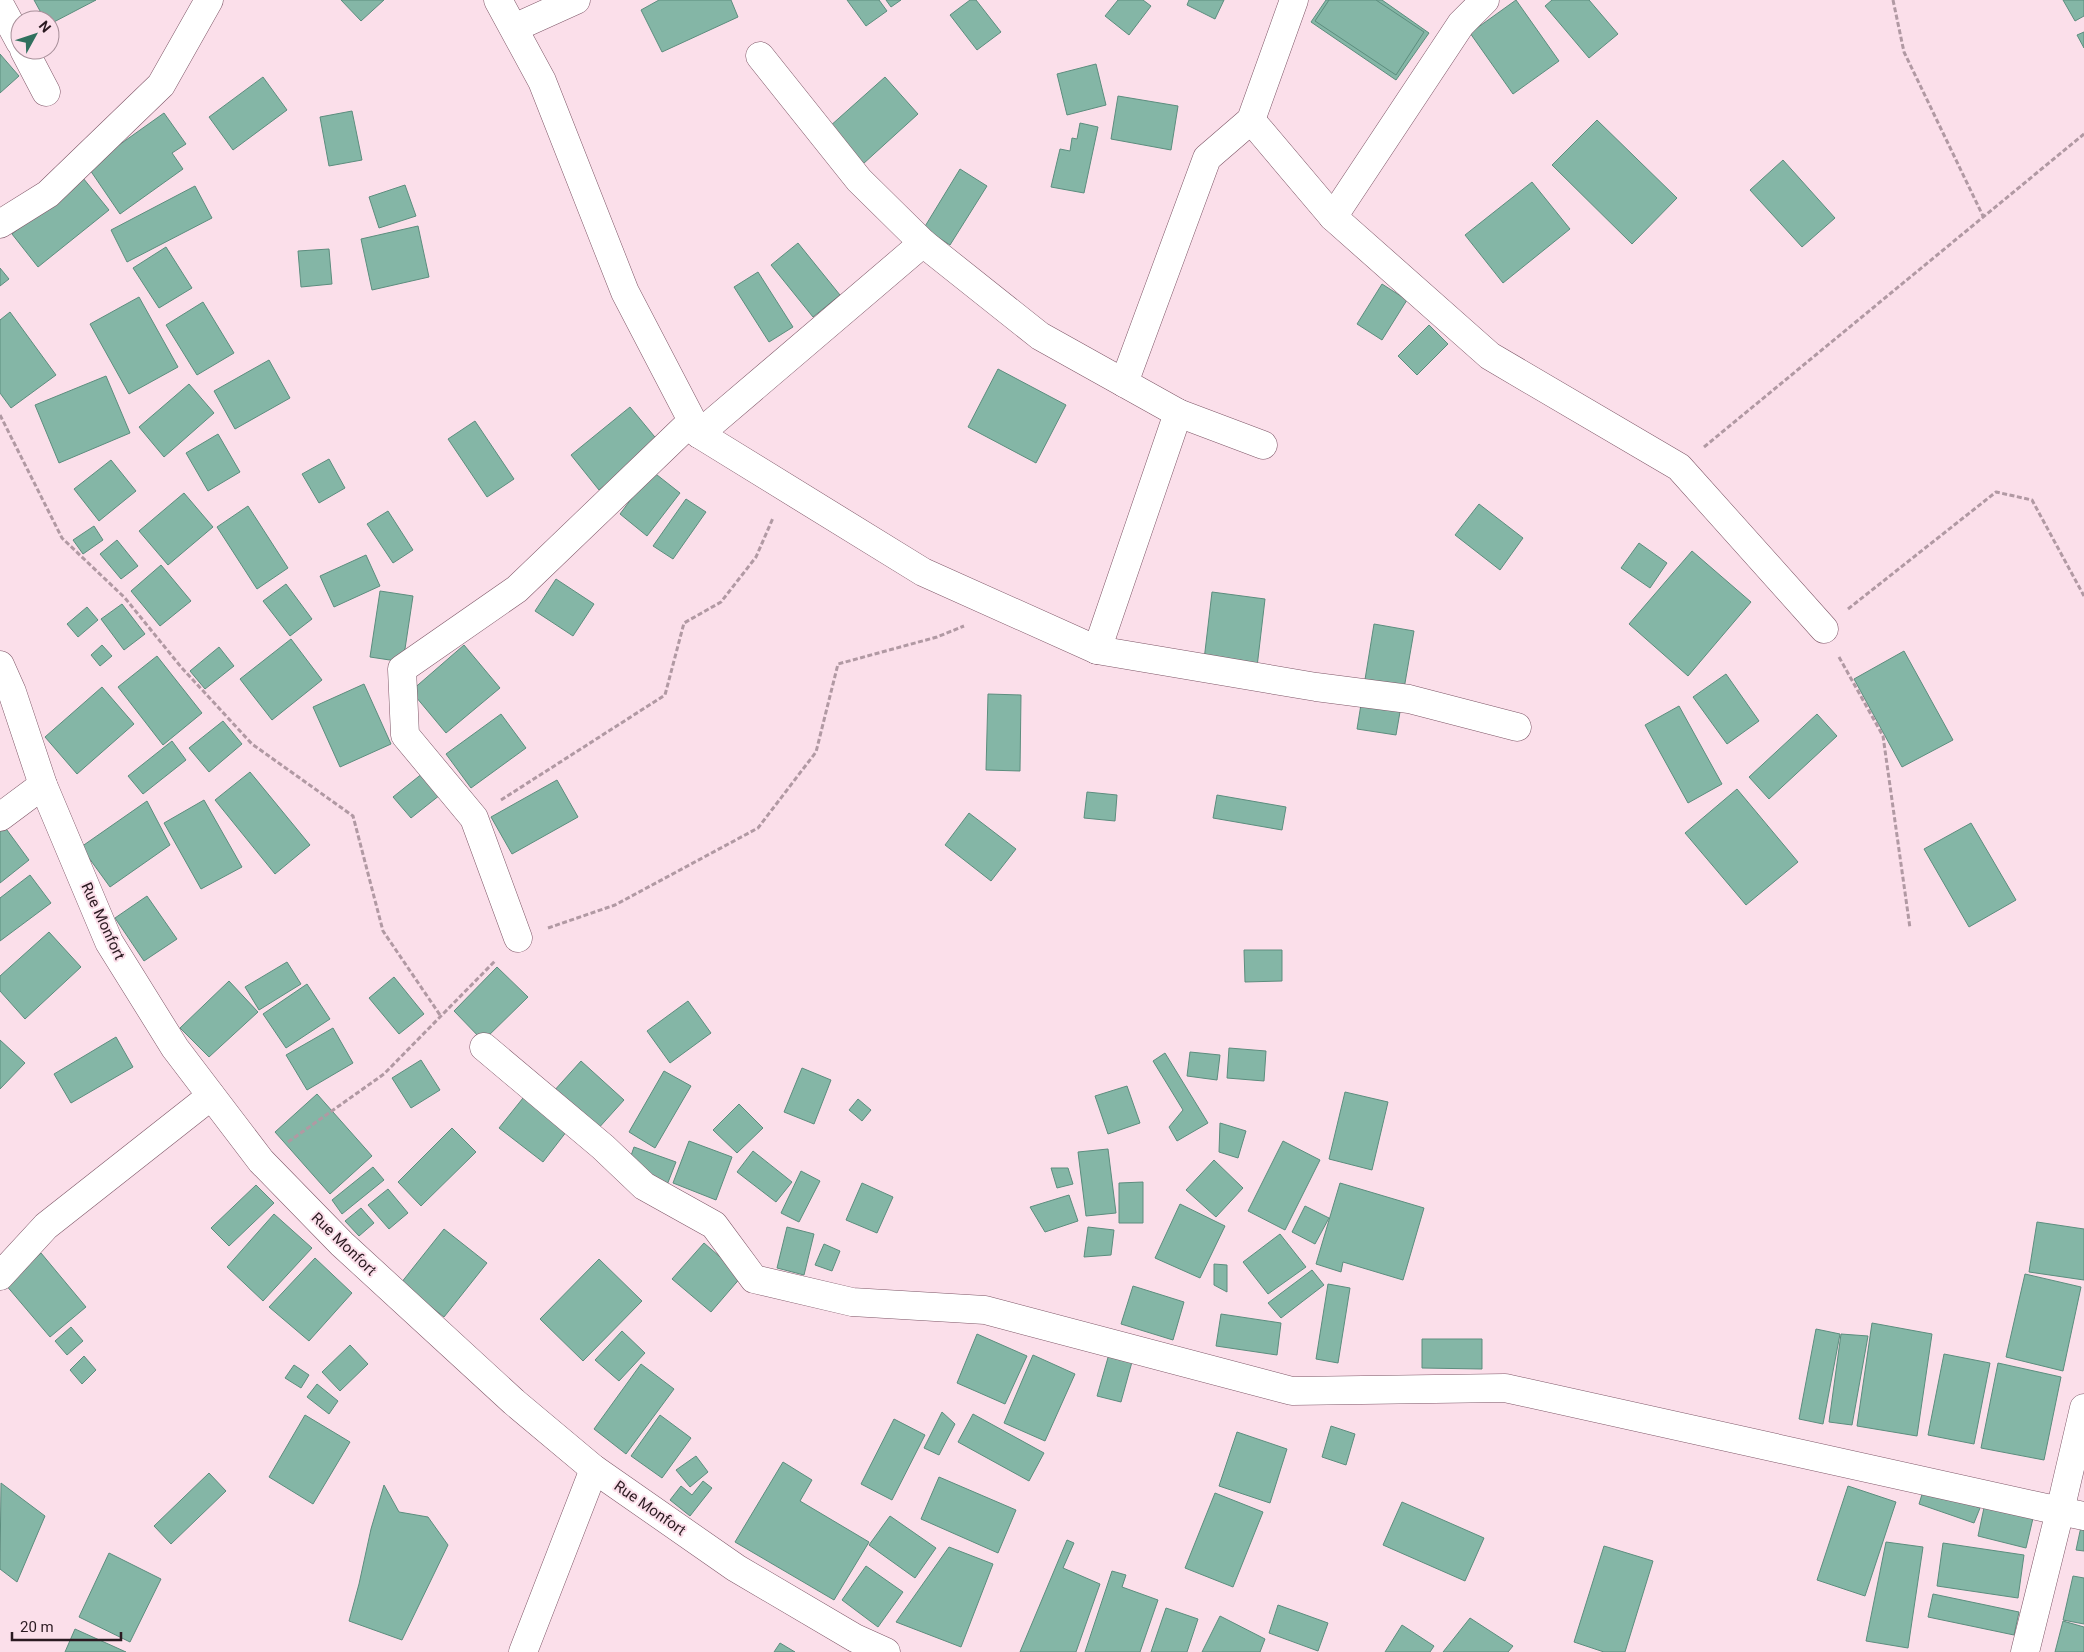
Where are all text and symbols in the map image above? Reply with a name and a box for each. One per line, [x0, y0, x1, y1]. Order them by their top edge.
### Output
north arrow [10, 10, 60, 60]
text: N [36, 18, 54, 36]
street label: Rue Monfort [77, 879, 129, 963]
street label: Rue Monfort [308, 1209, 380, 1279]
street label: Rue Monfort [611, 1477, 689, 1539]
scale bar [12, 1610, 121, 1642]
text: 20 m [20, 1618, 54, 1636]

